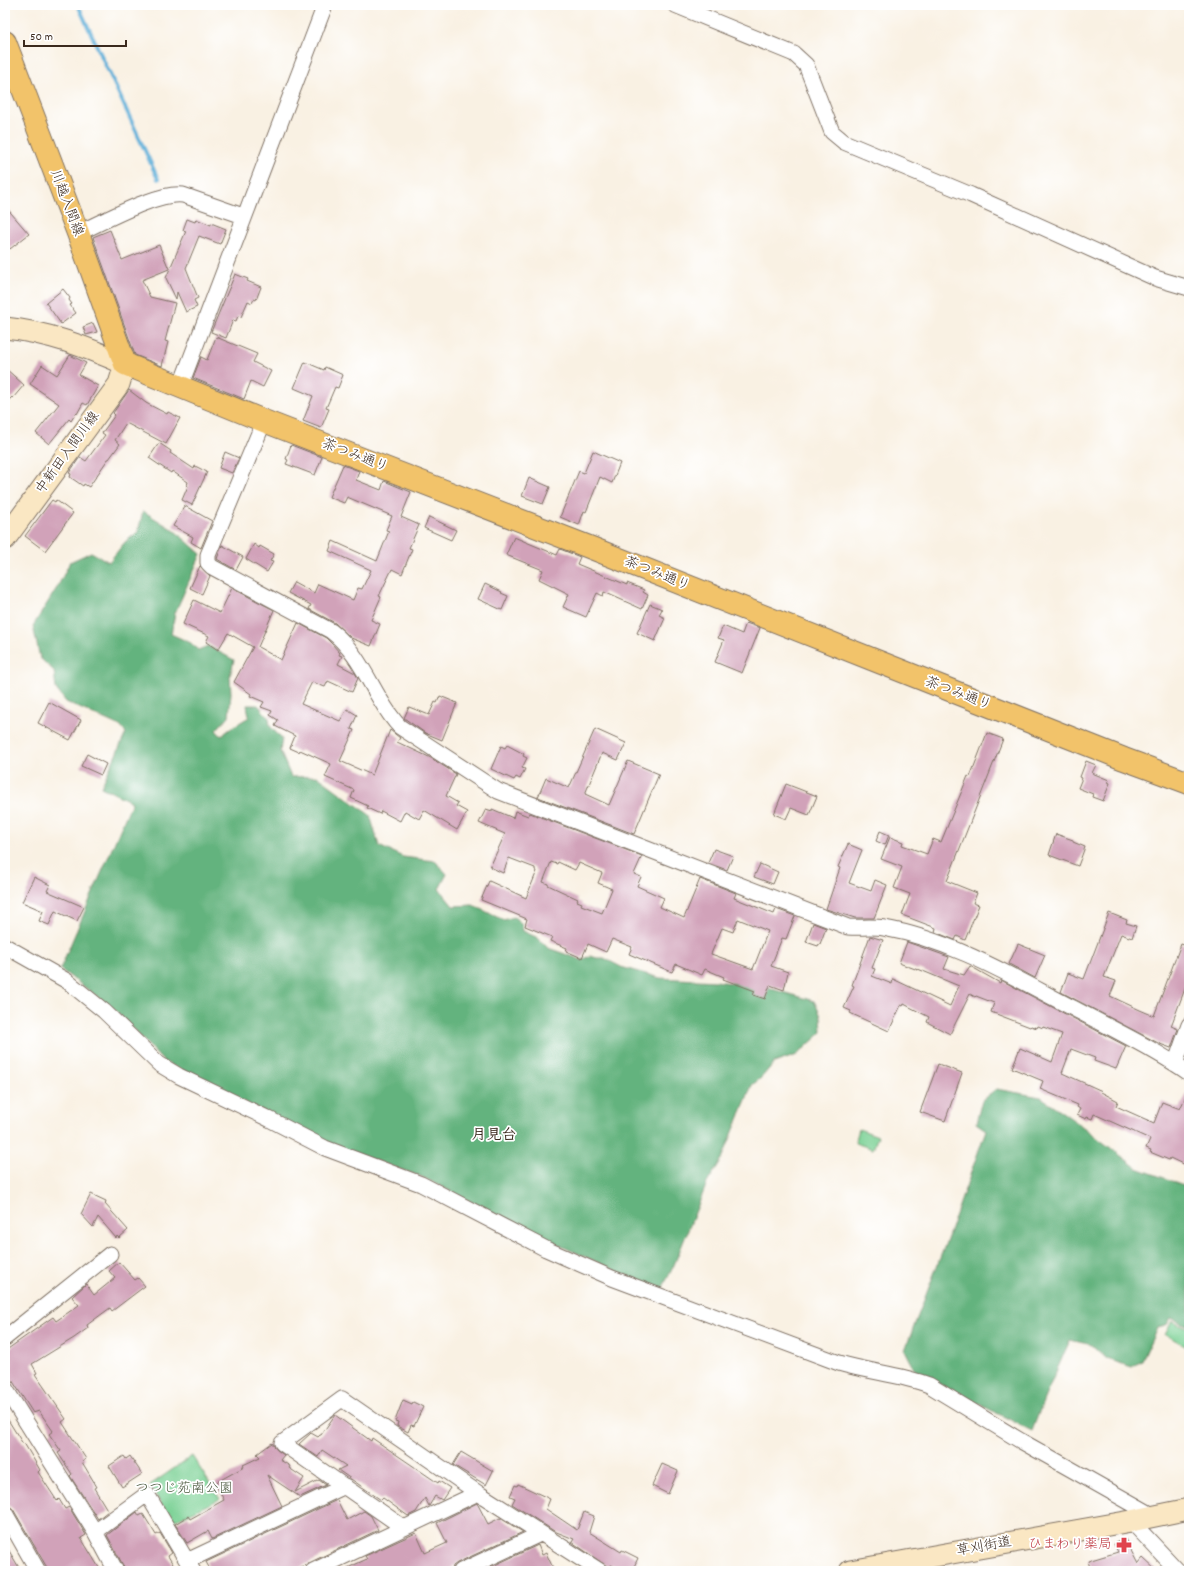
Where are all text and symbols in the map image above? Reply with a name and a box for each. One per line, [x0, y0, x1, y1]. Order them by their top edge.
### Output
scale bar [24, 22, 126, 48]
text: 50 m [30, 29, 53, 46]
street label: 川越入間線 [44, 167, 88, 239]
street label: 中新田入間川線 [31, 407, 105, 499]
street label: 茶つみ通り [319, 434, 391, 478]
street label: 茶つみ通り [621, 552, 693, 596]
street label: 茶つみ通り [922, 672, 994, 716]
district label: 月見台 [471, 1125, 517, 1147]
park label: つつじ苑南公園 [135, 1479, 233, 1499]
street label: 草刈街道 [955, 1532, 1013, 1562]
place label: ひまわり薬局 [1028, 1535, 1112, 1555]
pharmacy icon: ひまわり薬局 [1115, 1536, 1133, 1554]

